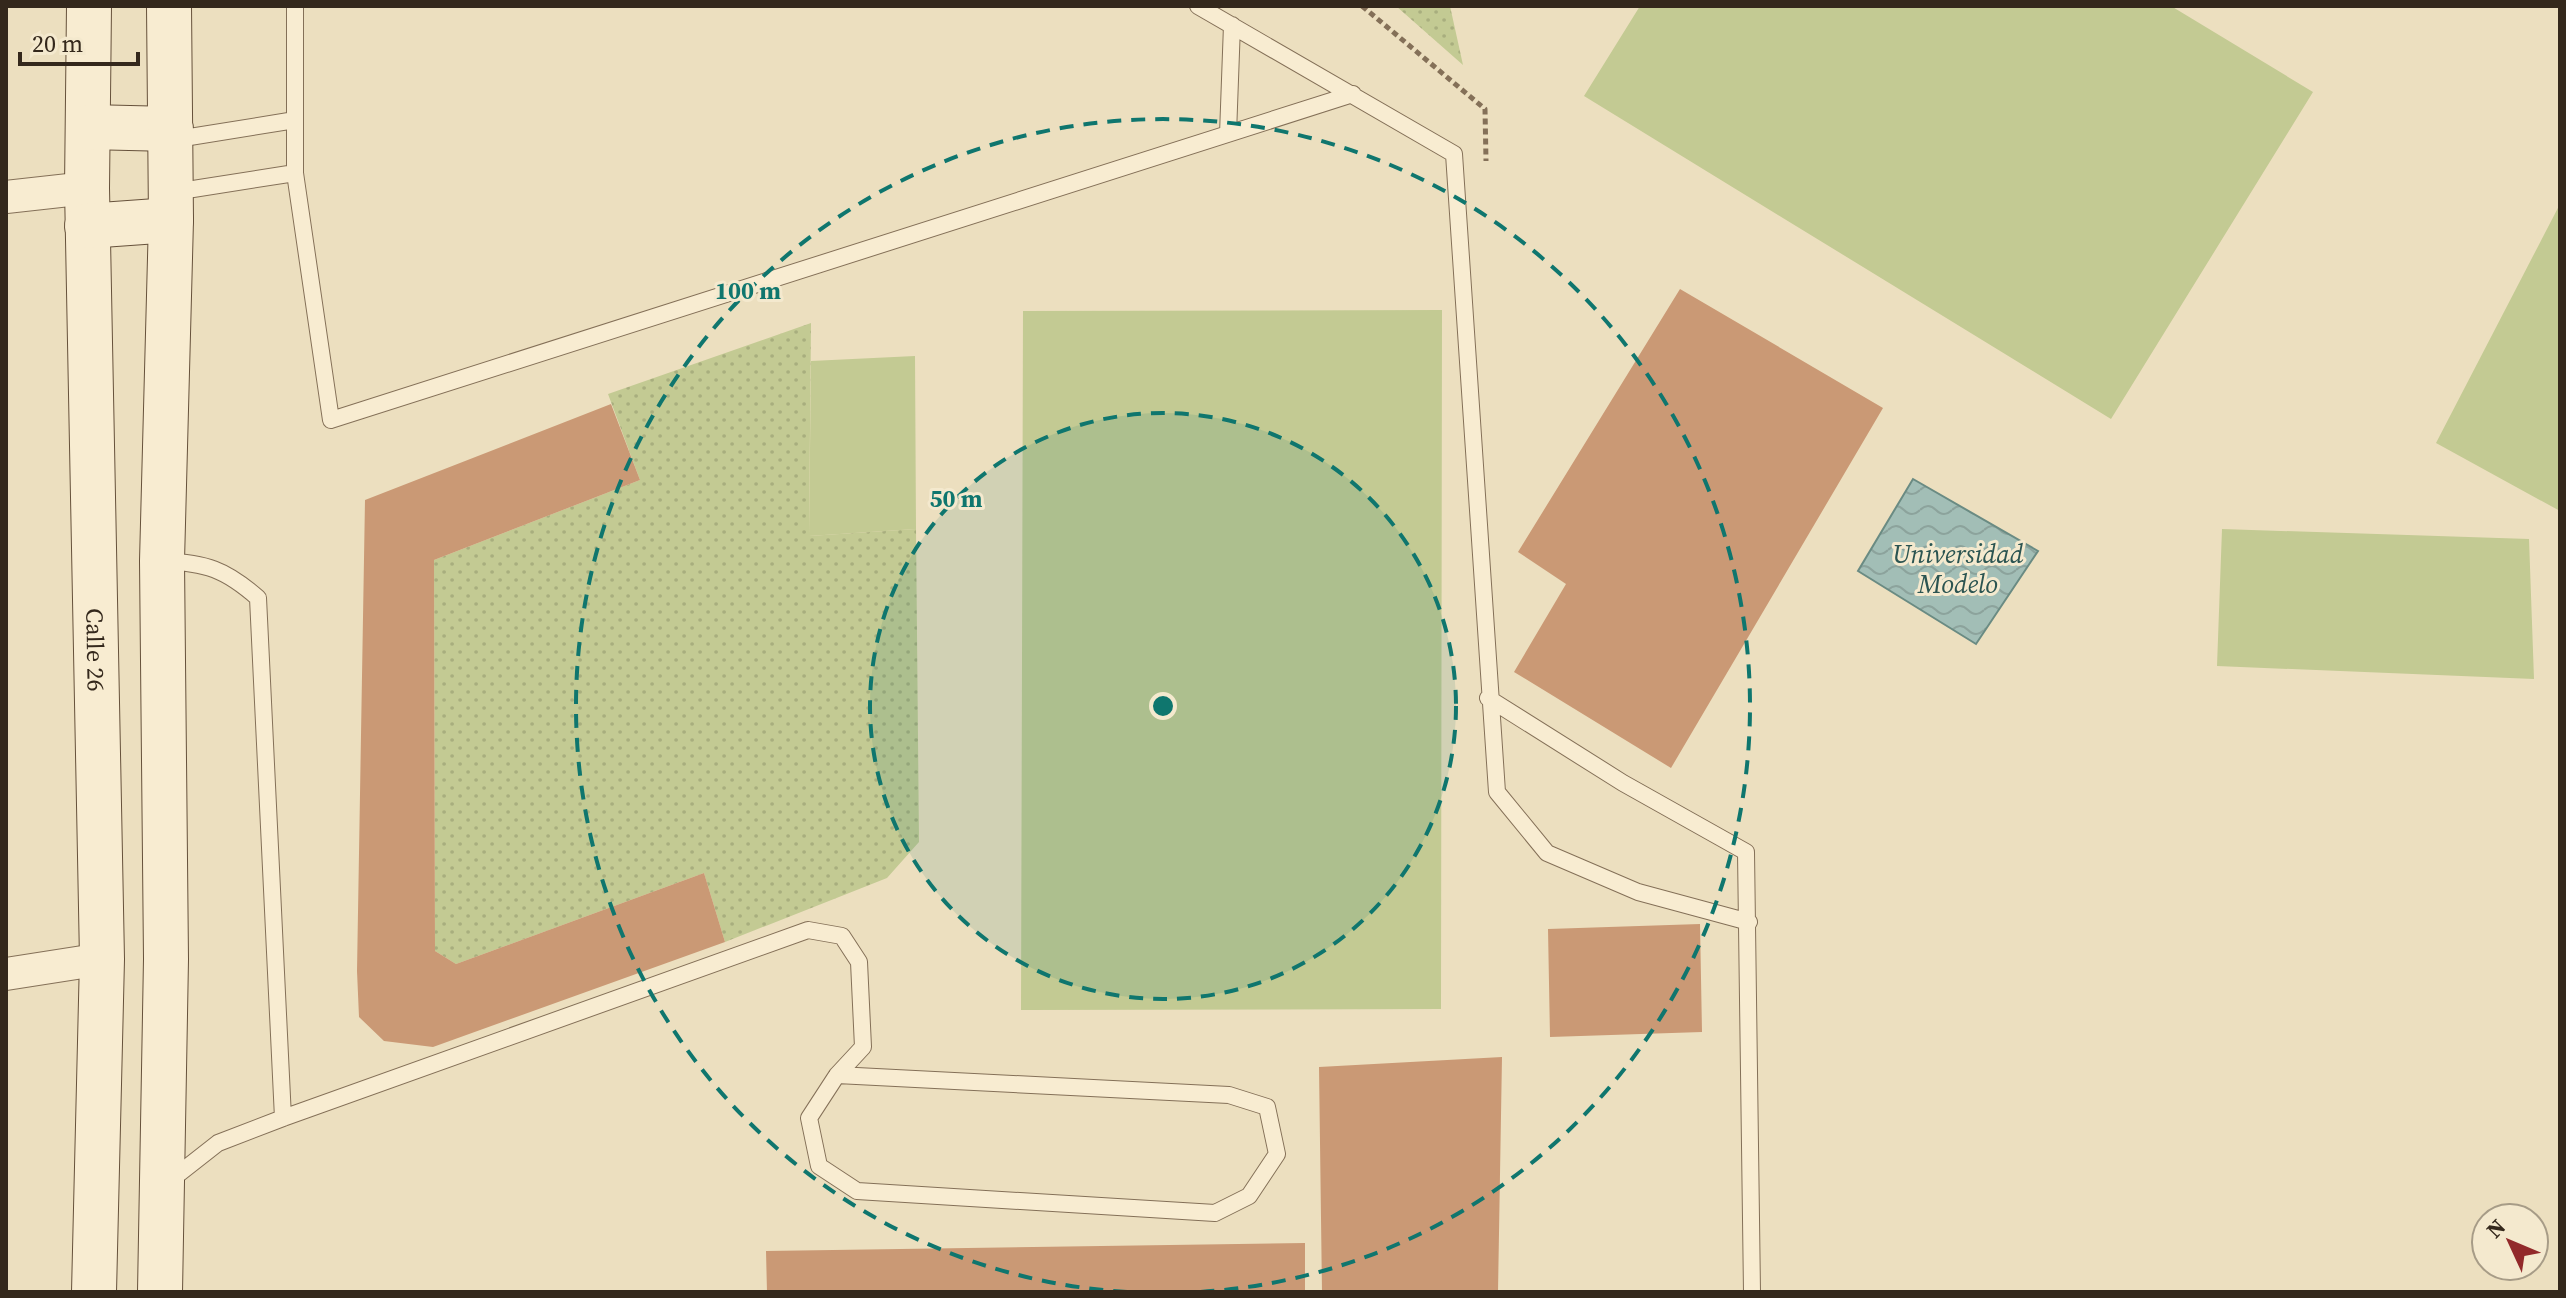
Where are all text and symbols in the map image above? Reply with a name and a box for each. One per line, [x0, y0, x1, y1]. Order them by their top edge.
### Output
scale bar [20, 16, 138, 66]
text: 20 m [32, 27, 83, 60]
text: 100 m [715, 274, 781, 307]
text: 50 m [930, 482, 983, 515]
water label: Universidad Modelo [1893, 536, 2024, 602]
street label: Calle 26 [79, 608, 113, 692]
centre of rings [1149, 692, 1177, 720]
north arrow [2470, 1202, 2550, 1282]
text: N [2479, 1212, 2512, 1244]

